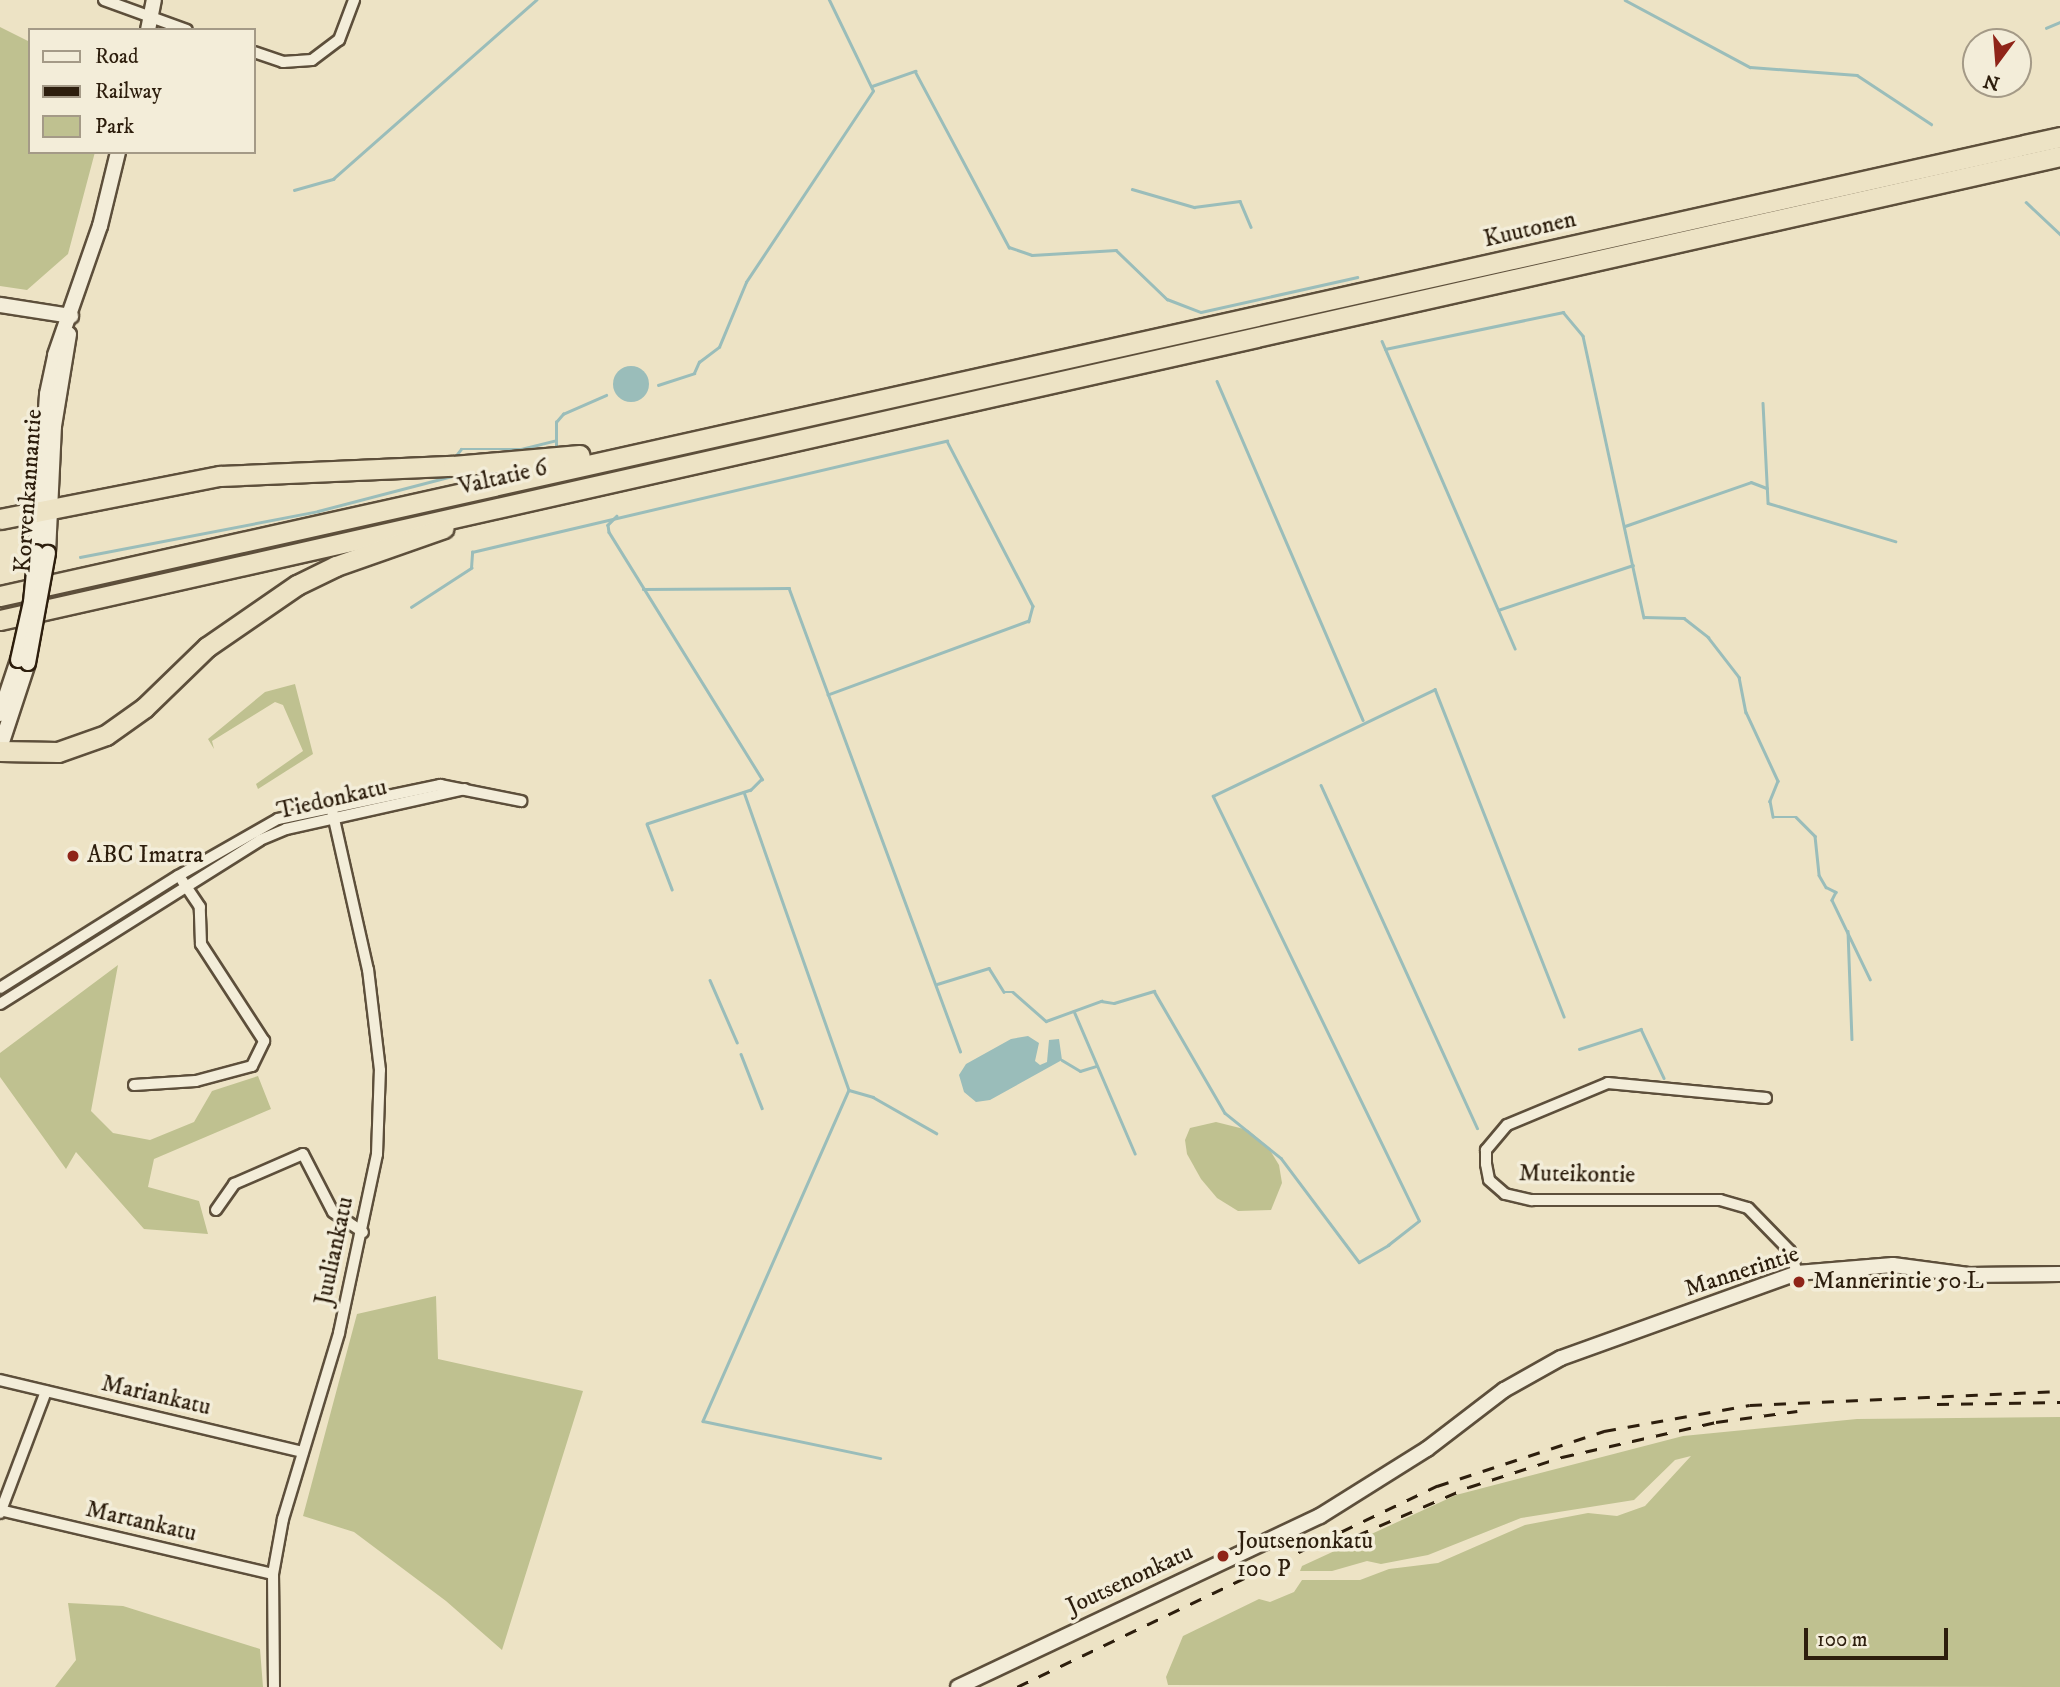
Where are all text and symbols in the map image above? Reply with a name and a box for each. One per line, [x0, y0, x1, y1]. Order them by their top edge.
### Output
legend [28, 28, 256, 154]
north arrow [1962, 28, 2032, 98]
text: Road [95, 44, 139, 70]
text: N [1981, 69, 2002, 95]
text: Railway [95, 79, 162, 105]
text: Park [95, 114, 134, 140]
street label: Kuutonen [1481, 205, 1579, 255]
street label: Korvenkannantie [9, 408, 49, 574]
street label: Valtatie 6 [456, 454, 550, 502]
street label: Tiedonkatu [274, 773, 390, 827]
place label: ABC Imatra [87, 842, 204, 870]
marker: ABC Imatra [65, 848, 81, 864]
street label: Muteikontie [1518, 1160, 1636, 1190]
street label: Juuliankatu [310, 1194, 360, 1308]
street label: Mannerintie [1681, 1240, 1803, 1304]
place label: Mannerintie 50 L [1813, 1268, 1984, 1296]
marker: Mannerintie 50 L [1791, 1274, 1807, 1290]
street label: Mariankatu [99, 1369, 213, 1423]
street label: Martankatu [83, 1495, 199, 1549]
place label: Joutsenonkatu 100 P [1237, 1528, 1373, 1584]
street label: Joutsenonkatu [1062, 1538, 1198, 1622]
marker: Joutsenonkatu 100 P [1215, 1548, 1231, 1564]
scale bar [1808, 1614, 1952, 1658]
text: 100 m [1817, 1627, 1868, 1653]

